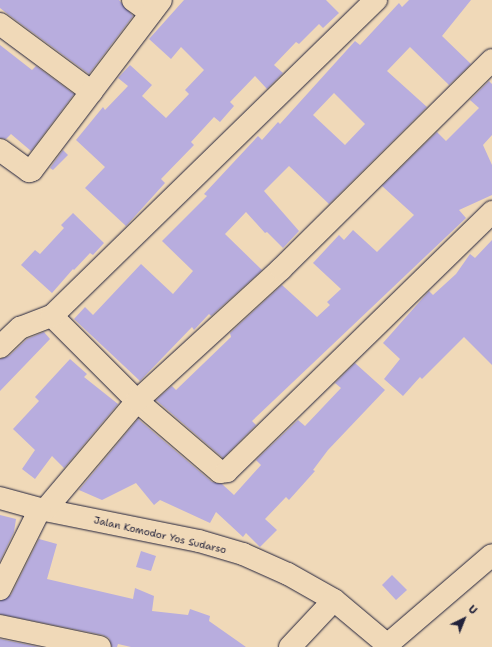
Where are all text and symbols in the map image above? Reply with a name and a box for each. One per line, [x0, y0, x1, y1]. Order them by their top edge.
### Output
street label: Jalan Komodor Yos Sudarso [93, 514, 227, 556]
north arrow [444, 599, 484, 639]
text: U [465, 602, 480, 618]

